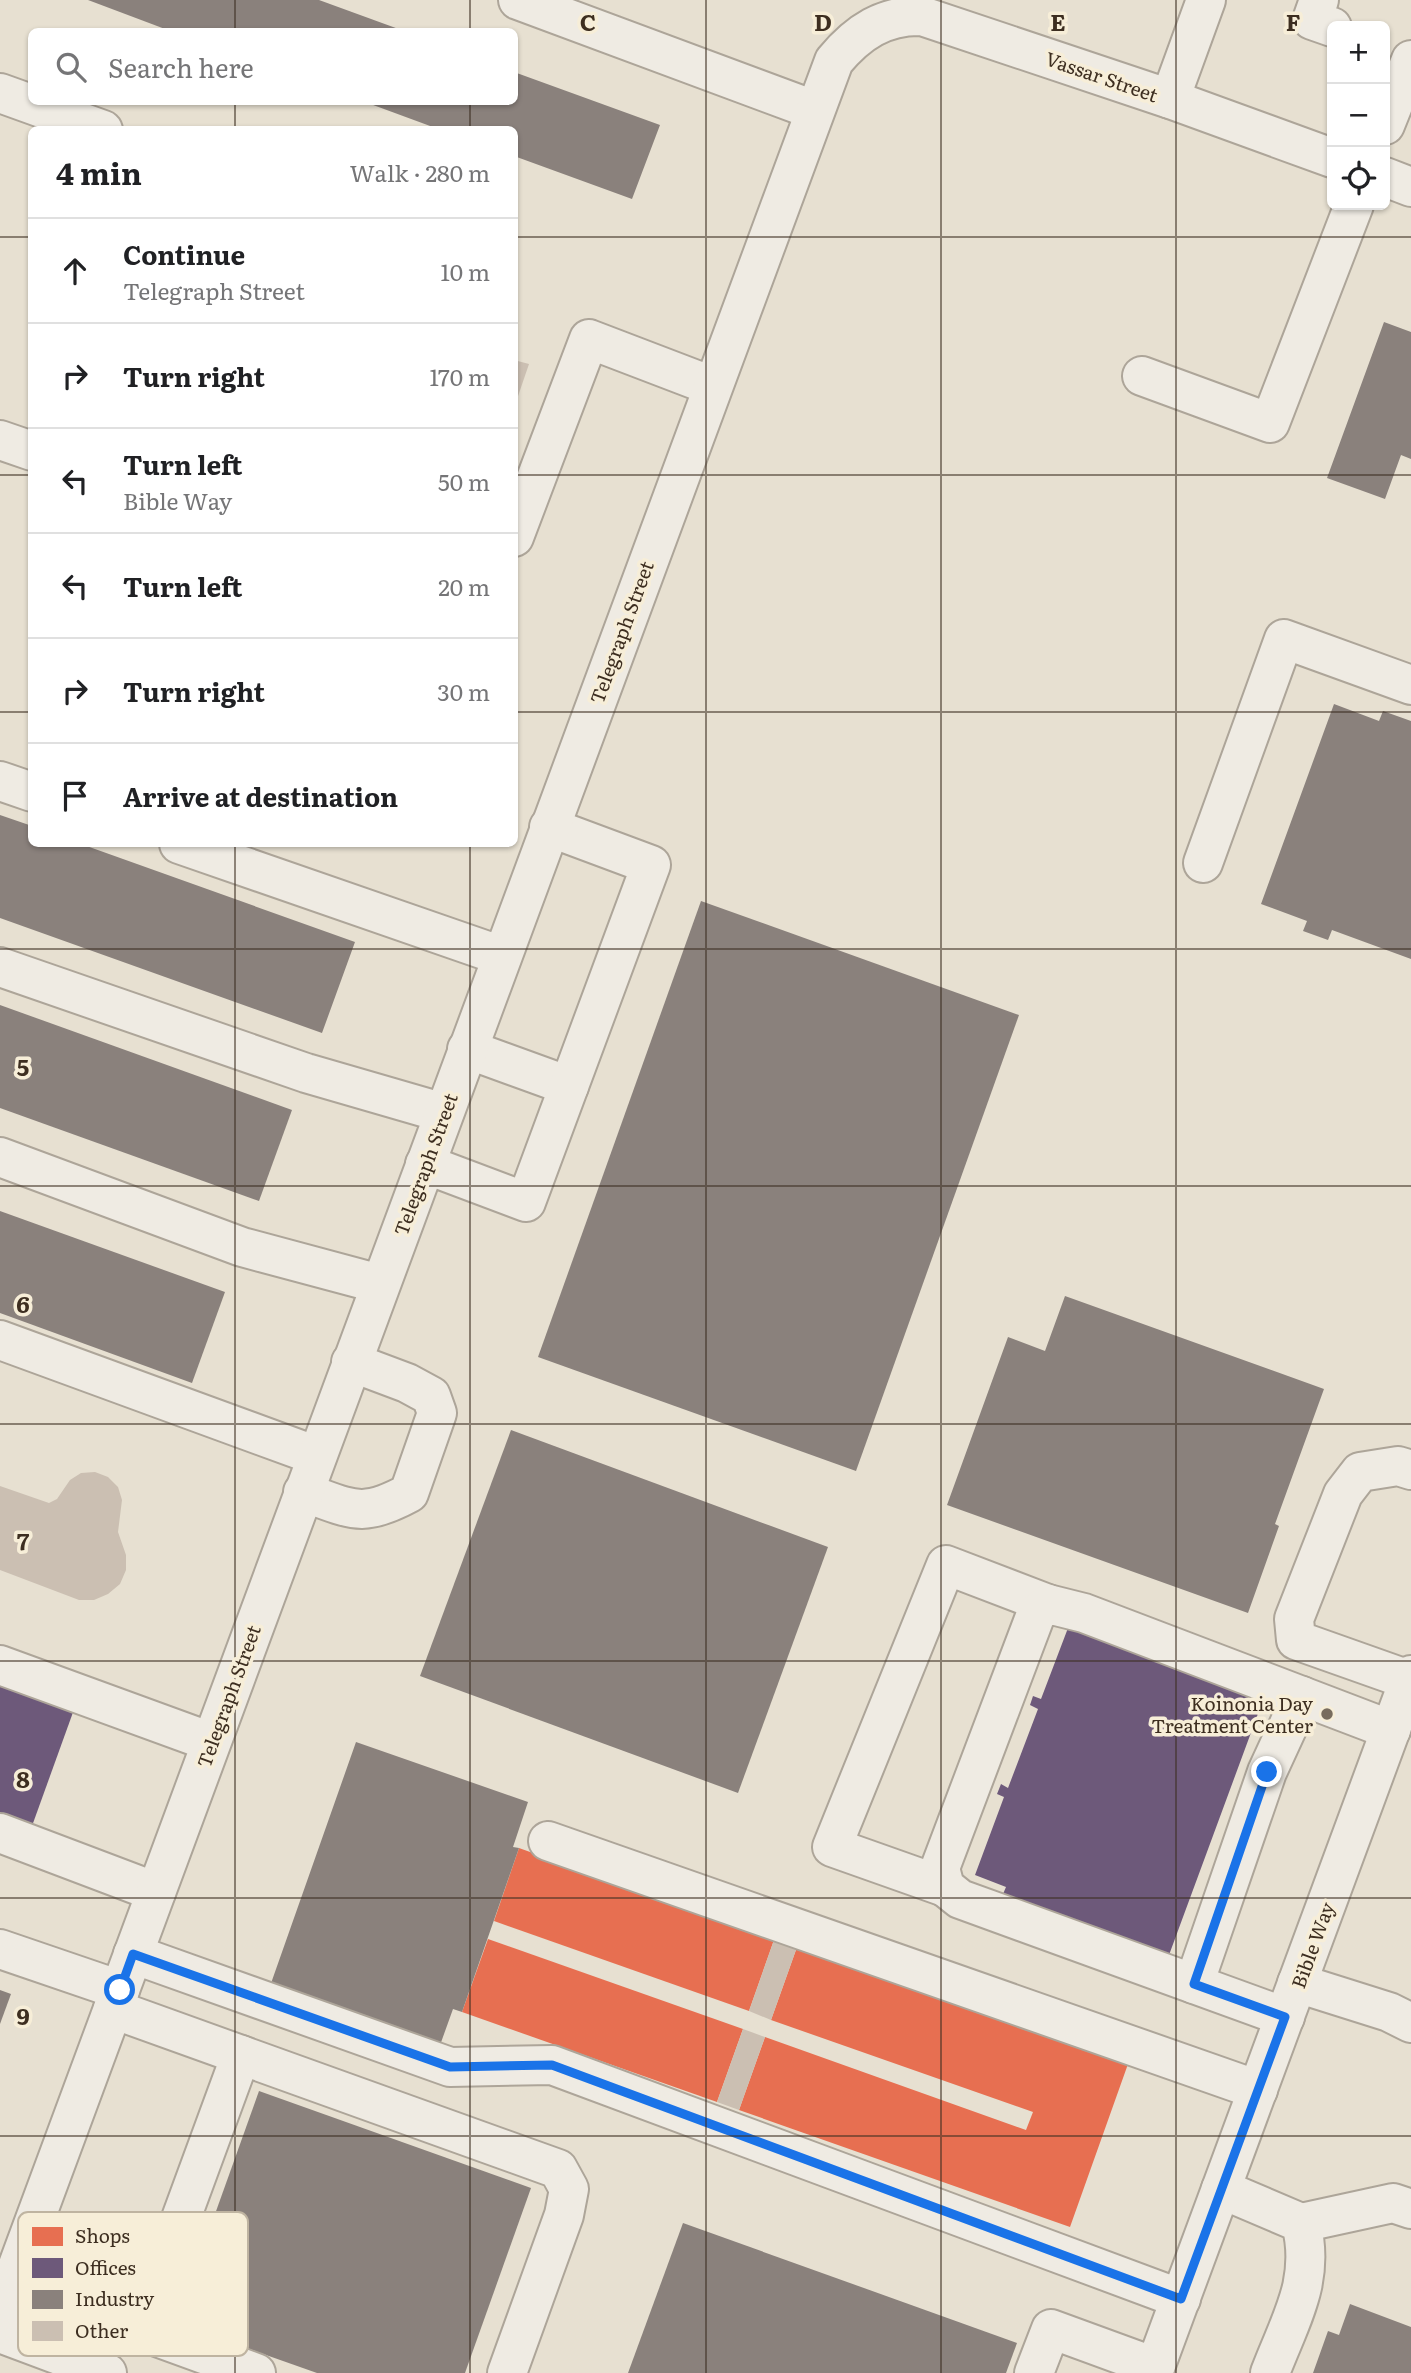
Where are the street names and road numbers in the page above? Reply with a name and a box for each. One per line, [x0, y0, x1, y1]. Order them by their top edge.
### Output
street label: Vassar Street [1042, 44, 1162, 108]
street label: Telegraph Street [582, 556, 660, 707]
street label: Telegraph Street [386, 1088, 464, 1239]
street label: Telegraph Street [189, 1620, 267, 1771]
street label: Bible Way [1283, 1898, 1341, 1992]

